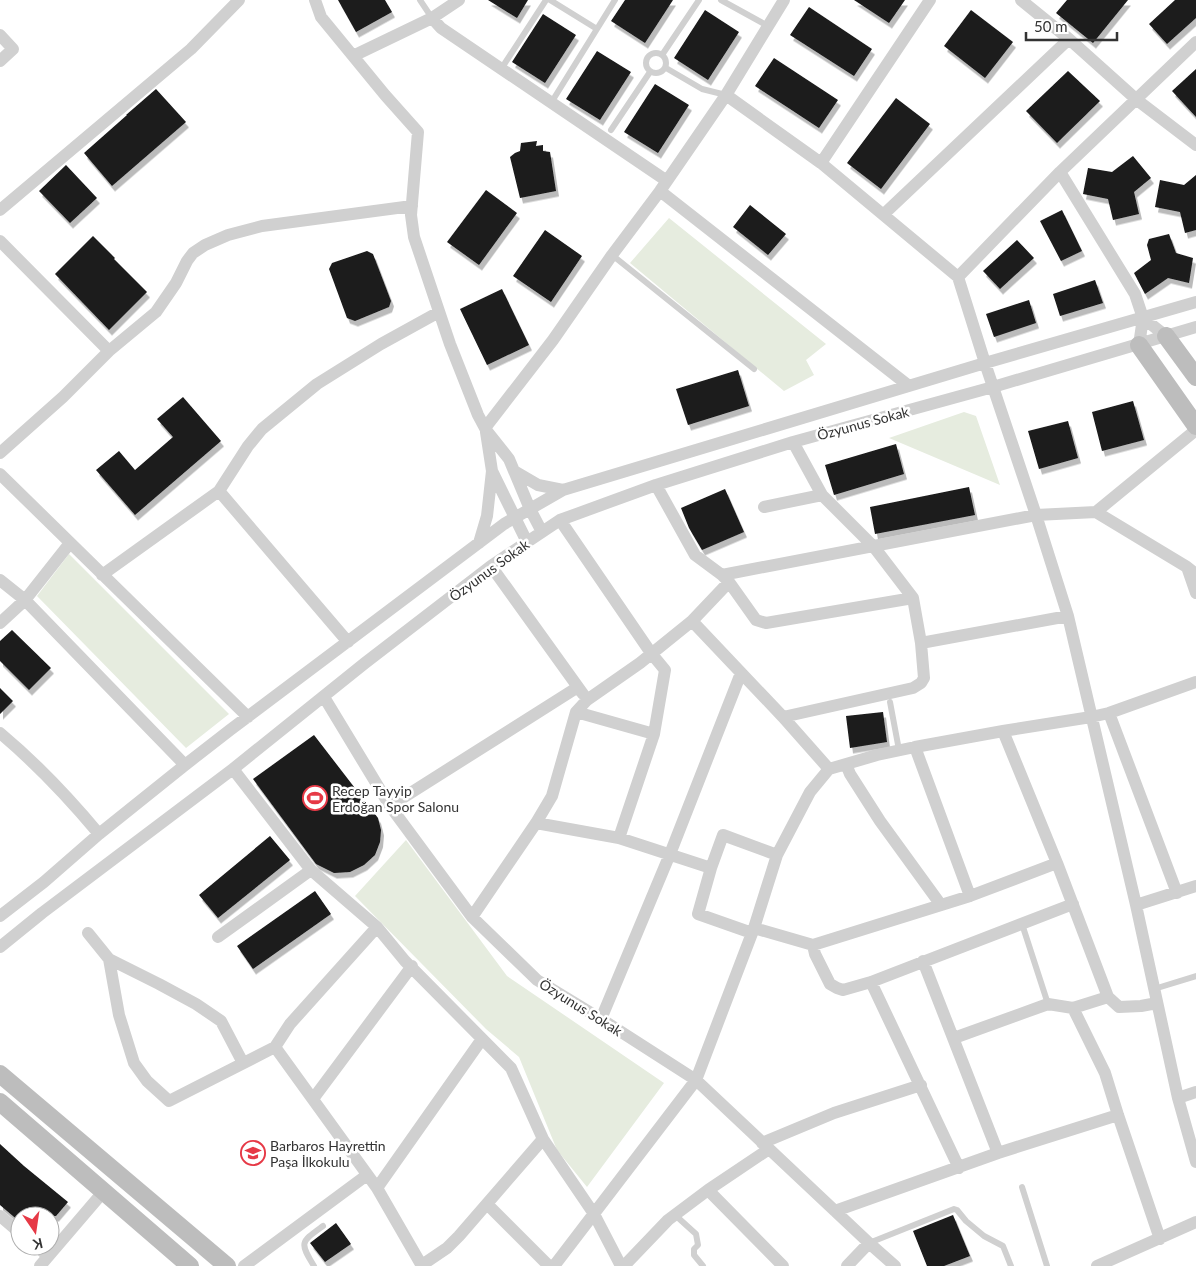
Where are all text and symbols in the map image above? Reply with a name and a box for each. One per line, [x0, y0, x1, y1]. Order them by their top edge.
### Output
scale bar [1026, 10, 1117, 42]
text: 50 m [1034, 17, 1068, 35]
street label: Özyunus Sokak [815, 402, 912, 443]
street label: Özyunus Sokak [446, 535, 533, 605]
place label: Recep Tayyip Erdoğan Spor Salonu [332, 782, 459, 815]
sports icon: Recep Tayyip Erdoğan Spor Salonu [302, 785, 328, 811]
street label: Özyunus Sokak [536, 975, 626, 1040]
place label: Barbaros Hayrettin Paşa İlkokulu [270, 1137, 386, 1170]
school or university icon: Barbaros Hayrettin Paşa İlkokulu [240, 1140, 266, 1166]
north arrow [10, 1206, 60, 1256]
text: K [31, 1235, 45, 1254]

